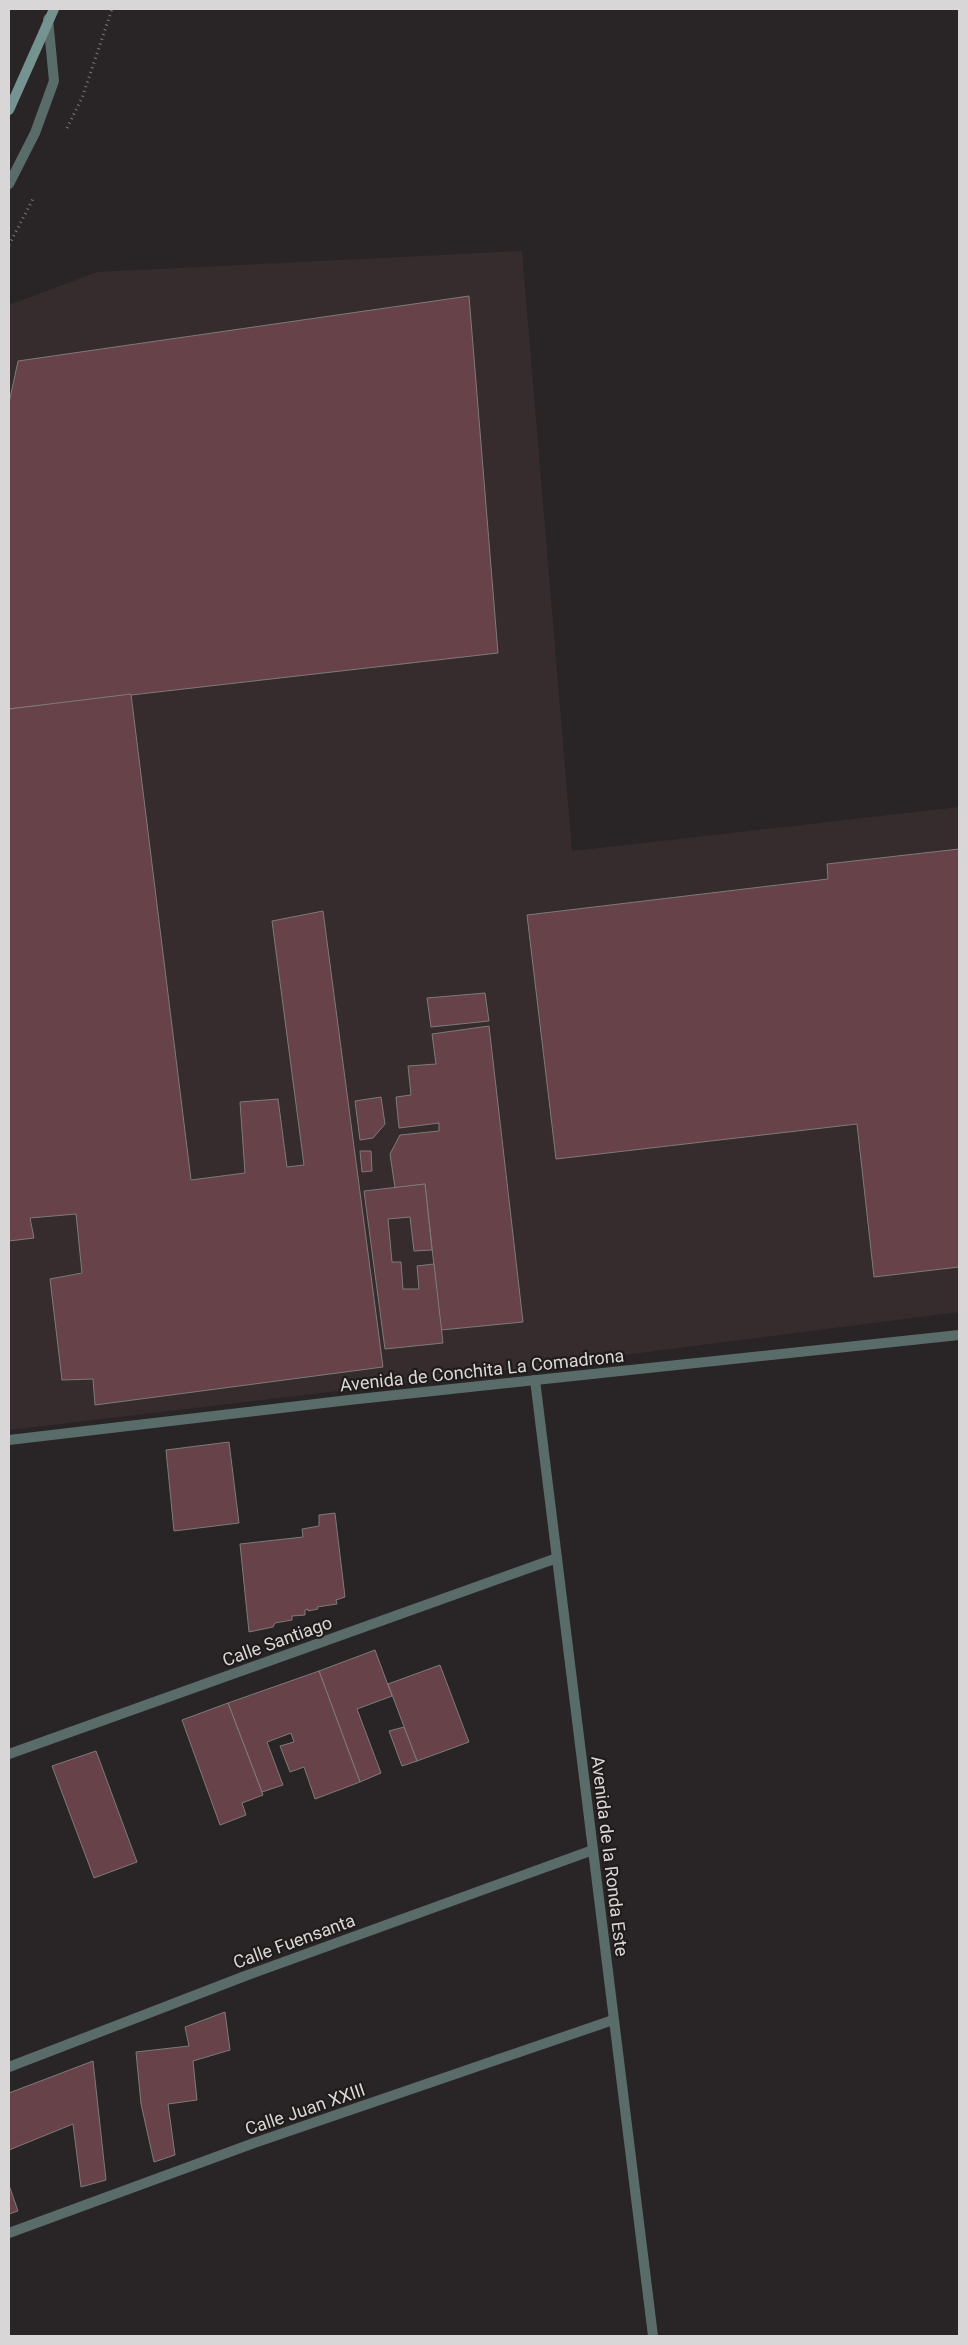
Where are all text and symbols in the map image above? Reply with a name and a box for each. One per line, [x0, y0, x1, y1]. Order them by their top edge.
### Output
street label: Avenida de Conchita La Comadrona [339, 1345, 625, 1395]
street label: Calle Santiago [219, 1611, 335, 1671]
street label: Avenida de la Ronda Este [587, 1755, 633, 1957]
street label: Calle Fuensanta [230, 1909, 358, 1973]
street label: Calle Juan XXIII [242, 2079, 368, 2139]

